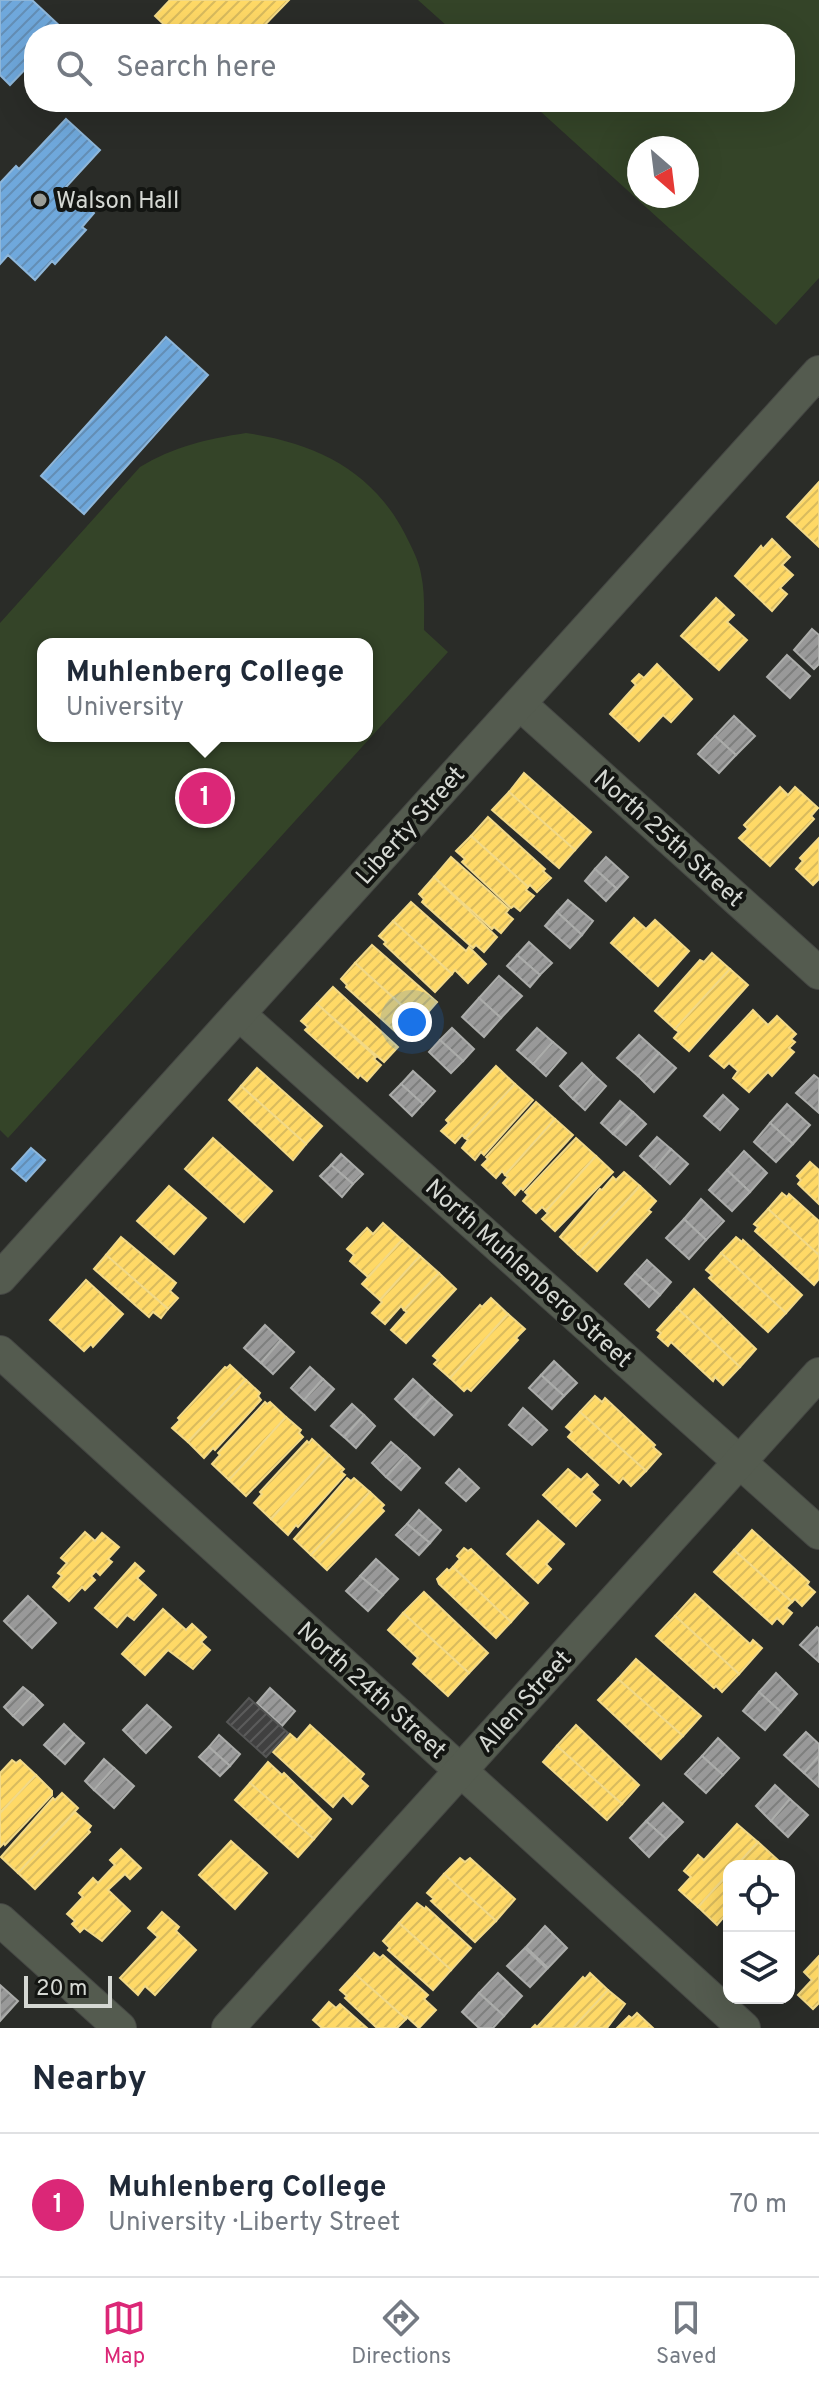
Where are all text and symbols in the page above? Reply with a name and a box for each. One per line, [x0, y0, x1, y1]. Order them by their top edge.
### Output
search box [24, 24, 795, 112]
icon: search [52, 46, 96, 90]
text: Search here [116, 50, 276, 87]
north arrow [627, 136, 699, 208]
place label: Walson Hall [56, 187, 179, 217]
marker: Walson Hall [31, 191, 49, 209]
popup [37, 638, 373, 742]
text: Muhlenberg College [66, 655, 344, 692]
text: University [66, 692, 184, 725]
street label: Liberty Street [350, 761, 473, 892]
street label: North 25th Street [587, 764, 749, 915]
pin: 1 [179, 768, 231, 828]
your location [392, 1002, 432, 1042]
street label: North Muhlenberg Street [418, 1174, 637, 1375]
street label: North 24th Street [290, 1616, 452, 1767]
street label: Allen Street [472, 1645, 579, 1760]
map controls [723, 1860, 795, 2004]
button: locate [723, 1860, 795, 1932]
button: layers [723, 1932, 795, 2004]
scale bar [24, 1972, 112, 2008]
text: 20 m [36, 1976, 87, 2003]
text: Nearby [32, 2059, 147, 2102]
text: Muhlenberg College [108, 2170, 386, 2207]
text: 1 [53, 2189, 63, 2222]
text: 70 m [729, 2189, 787, 2222]
text: University · Liberty Street [108, 2207, 400, 2240]
tab: Map [102, 2296, 146, 2371]
tab: Directions [351, 2296, 451, 2371]
tab: Saved [656, 2296, 717, 2371]

